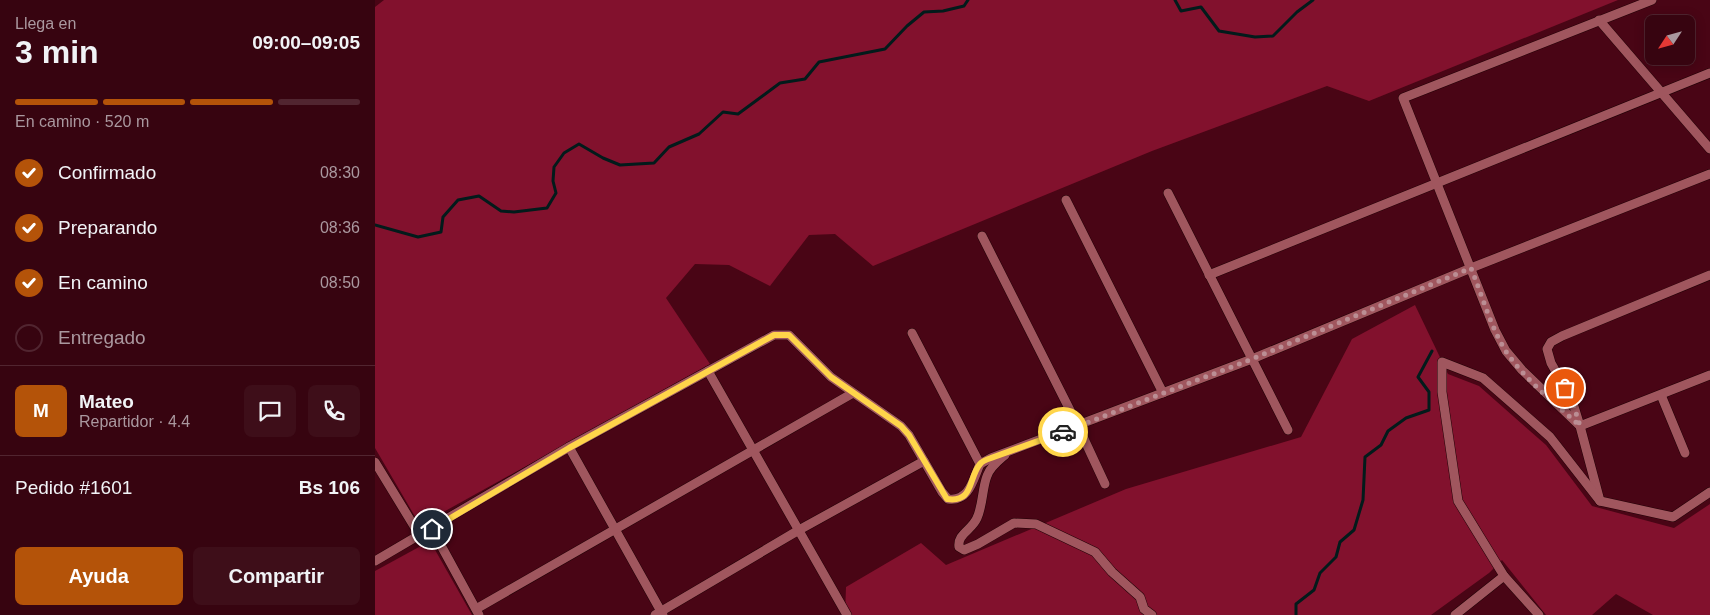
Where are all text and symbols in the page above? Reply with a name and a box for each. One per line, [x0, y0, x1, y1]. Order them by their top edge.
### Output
text: Llega en [15, 15, 76, 32]
north arrow [1645, 15, 1695, 65]
map controls [1645, 15, 1695, 65]
text: 09:00–09:05 [252, 32, 360, 53]
text: 3 min [15, 34, 99, 70]
text: En camino · 520 m [15, 113, 149, 130]
icon: check [15, 159, 43, 187]
text: Confirmado [58, 162, 156, 183]
text: 08:30 [320, 164, 360, 181]
icon: check [15, 214, 43, 242]
text: Preparando [58, 217, 157, 238]
text: 08:36 [320, 219, 360, 236]
icon: check [15, 269, 43, 297]
text: En camino [58, 272, 148, 293]
text: 08:50 [320, 274, 360, 291]
text: Entregado [58, 327, 146, 348]
pin [1544, 367, 1586, 409]
icon: bag [1551, 374, 1579, 402]
button: chat [244, 385, 296, 437]
button: phone [308, 385, 360, 437]
text: Mateo [79, 391, 134, 412]
text: M [33, 400, 49, 421]
courier [1038, 407, 1088, 457]
text: Repartidor · 4.4 [79, 413, 190, 430]
icon: car [1049, 418, 1077, 446]
text: Pedido #1601 [15, 477, 132, 498]
text: Bs 106 [299, 477, 360, 498]
pin [411, 508, 453, 550]
icon: home [418, 515, 446, 543]
button: Ayuda [15, 547, 183, 605]
button: Compartir [193, 547, 360, 605]

